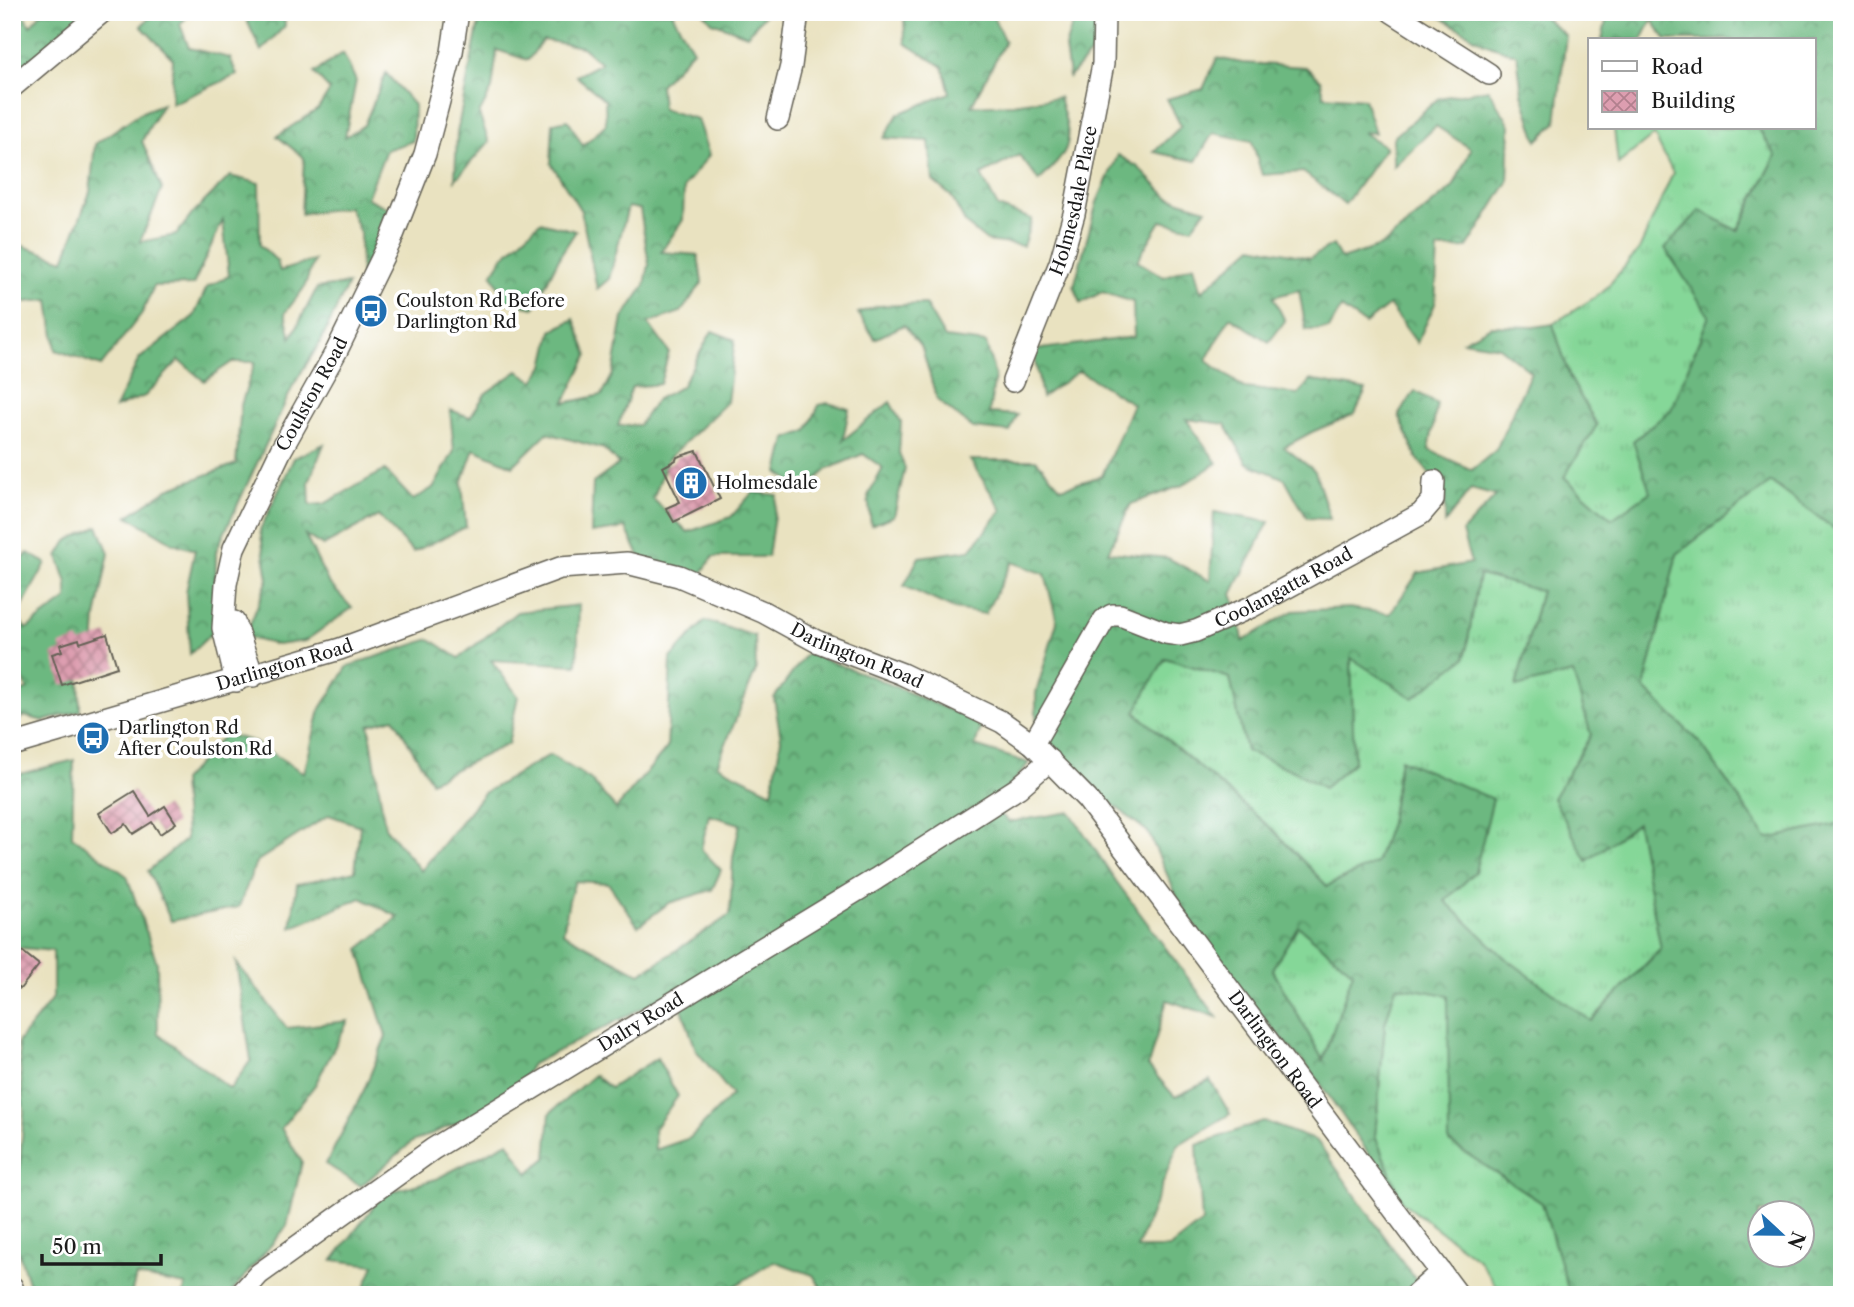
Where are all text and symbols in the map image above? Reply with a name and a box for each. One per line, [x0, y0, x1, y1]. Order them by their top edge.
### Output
legend [1588, 38, 1815, 130]
text: Road [1651, 54, 1703, 79]
text: Building [1651, 88, 1736, 113]
street label: Holmesdale Place [1045, 124, 1102, 279]
place label: Coulston Rd Before Darlington Rd [396, 290, 565, 333]
bus stop icon: Coulston Rd Before Darlington Rd [352, 292, 390, 330]
street label: Coulston Road [271, 334, 353, 455]
building icon: Holmesdale [672, 464, 710, 502]
place label: Holmesdale [716, 472, 818, 494]
street label: Coolangatta Road [1211, 543, 1356, 633]
street label: Darlington Road [787, 618, 926, 693]
street label: Darlington Road [214, 634, 356, 696]
place label: Darlington Rd After Coulston Rd [117, 717, 273, 760]
bus stop icon: Darlington Rd After Coulston Rd [74, 719, 112, 757]
street label: Darlington Road [1223, 987, 1326, 1113]
street label: Dalry Road [594, 988, 688, 1057]
north arrow [1745, 1198, 1815, 1268]
scale bar [42, 1223, 161, 1267]
text: N [1783, 1228, 1810, 1252]
text: 50 m [52, 1234, 102, 1259]

